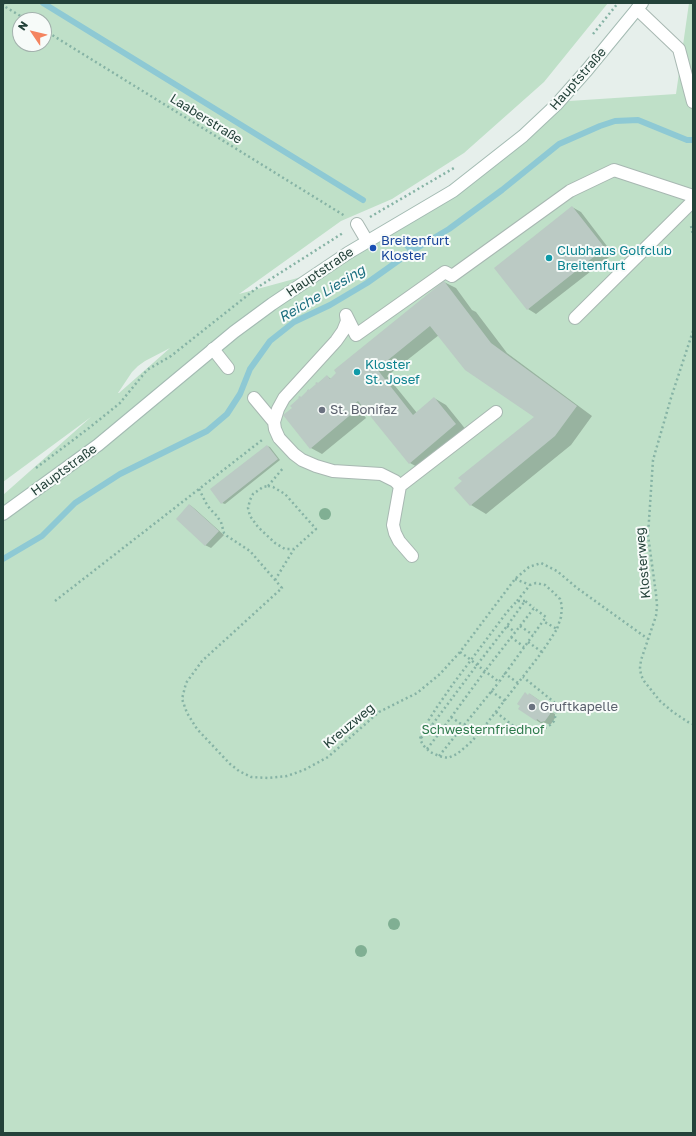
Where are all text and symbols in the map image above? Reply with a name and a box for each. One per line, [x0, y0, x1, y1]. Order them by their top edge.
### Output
north arrow [12, 12, 52, 52]
text: N [15, 18, 30, 33]
street label: Hauptstraße [547, 45, 609, 113]
street label: Laaberstraße [167, 91, 245, 147]
place label: Breitenfurt Kloster [381, 233, 450, 264]
marker: Breitenfurt Kloster [368, 243, 378, 253]
place label: Clubhaus Golfclub Breitenfurt [557, 243, 672, 274]
street label: Hauptstraße [283, 244, 357, 300]
marker: Clubhaus Golfclub Breitenfurt [544, 253, 554, 263]
water label: Reiche Liesing [276, 262, 368, 326]
place label: Kloster St. Josef [365, 357, 420, 388]
marker: Kloster St. Josef [352, 367, 362, 377]
place label: St. Bonifaz [330, 402, 397, 418]
marker: St. Bonifaz [317, 405, 327, 415]
street label: Hauptstraße [28, 441, 100, 499]
street label: Klosterweg [632, 527, 654, 599]
place label: Gruftkapelle [540, 699, 618, 715]
street label: Kreuzweg [320, 700, 378, 752]
marker: Gruftkapelle [527, 702, 537, 712]
park label: Schwesternfriedhof [421, 722, 545, 738]

